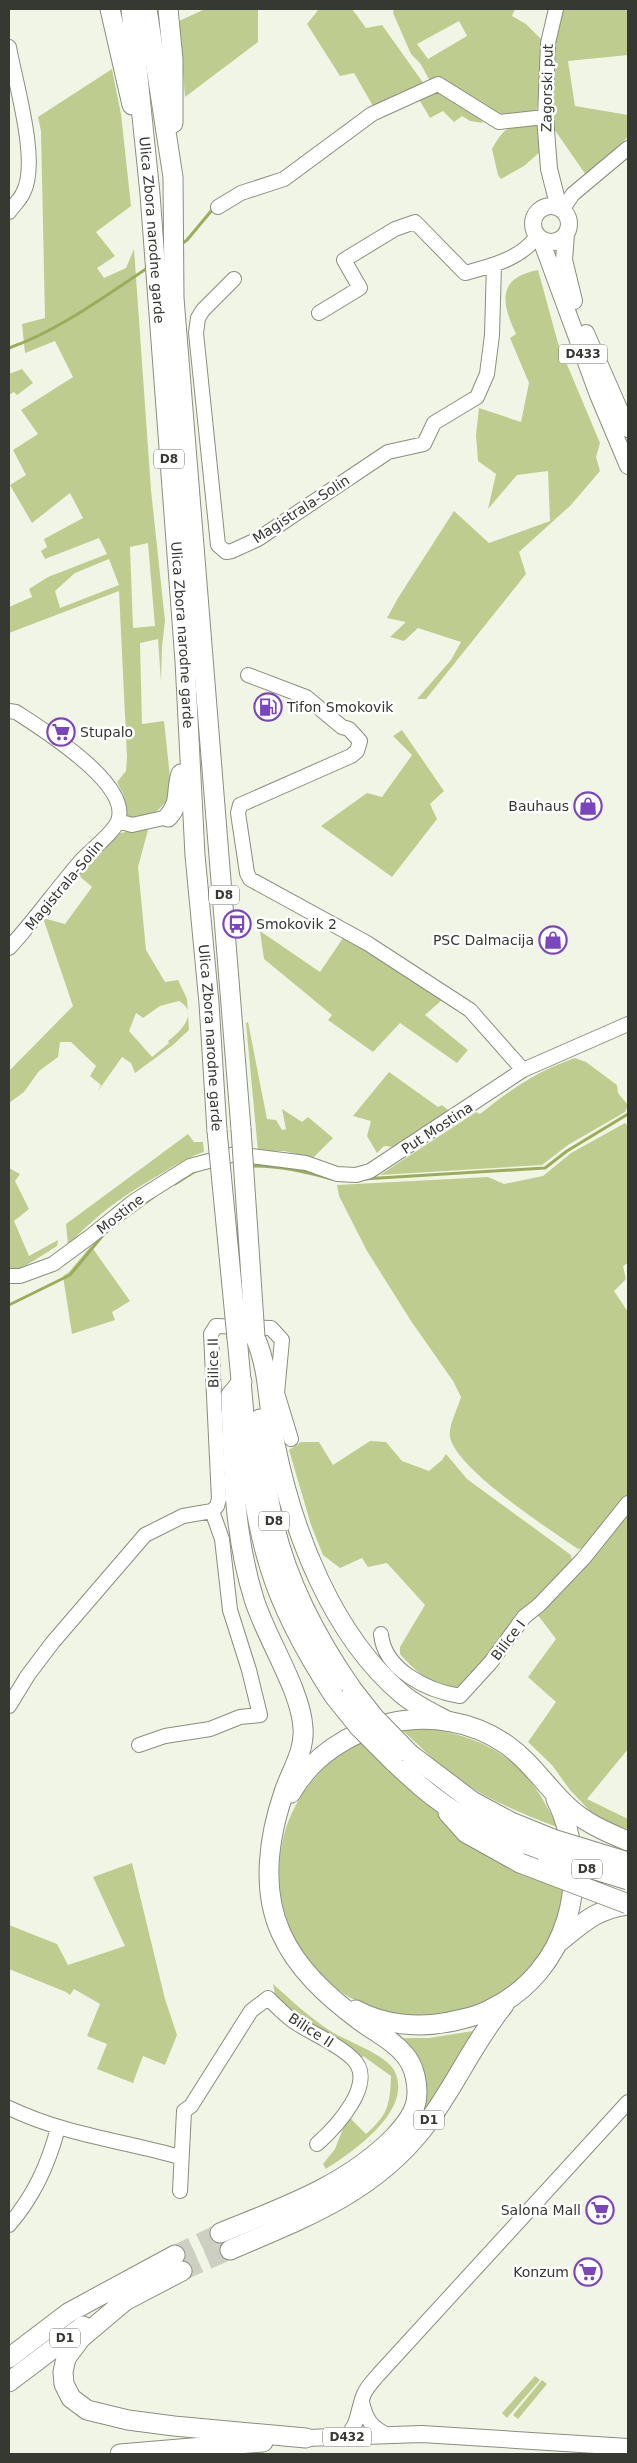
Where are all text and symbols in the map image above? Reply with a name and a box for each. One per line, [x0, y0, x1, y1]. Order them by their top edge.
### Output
street label: Zagorski put [538, 43, 556, 132]
street label: Ulica Zbora narodne garde [136, 136, 168, 324]
road number: D433 [559, 344, 607, 364]
road number: D8 [154, 449, 184, 468]
street label: Magistrala-Solin [250, 472, 352, 546]
street label: Ulica Zbora narodne garde [168, 541, 196, 729]
fuel station icon: Tifon Smokovik [253, 692, 283, 722]
place label: Tifon Smokovik [286, 699, 394, 715]
supermarket icon: Stupalo [46, 717, 76, 747]
place label: Stupalo [80, 724, 133, 740]
shop icon: Bauhaus [573, 791, 603, 821]
place label: Bauhaus [508, 798, 569, 814]
street label: Magistrala-Solin [22, 837, 106, 933]
road number: D8 [209, 886, 239, 904]
bus stop icon: Smokovik 2 [222, 909, 252, 939]
place label: Smokovik 2 [256, 916, 337, 932]
shop icon: PSC Dalmacija [538, 925, 568, 955]
place label: PSC Dalmacija [433, 932, 534, 948]
street label: Ulica Zbora narodne garde [195, 944, 225, 1132]
street label: Put Mostina [398, 1099, 476, 1157]
street label: Mostine [93, 1191, 147, 1237]
street label: Bilice II [205, 1338, 221, 1388]
road number: D8 [259, 1512, 289, 1530]
street label: Bilice I [488, 1617, 528, 1663]
road number: D8 [572, 1860, 602, 1878]
street label: Bilice II [286, 2010, 336, 2050]
road number: D1 [414, 2110, 444, 2130]
supermarket icon: Salona Mall [585, 2195, 615, 2225]
place label: Salona Mall [501, 2202, 581, 2218]
supermarket icon: Konzum [573, 2257, 603, 2287]
place label: Konzum [513, 2264, 569, 2280]
road number: D1 [50, 2328, 80, 2348]
road number: D432 [323, 2428, 371, 2446]

